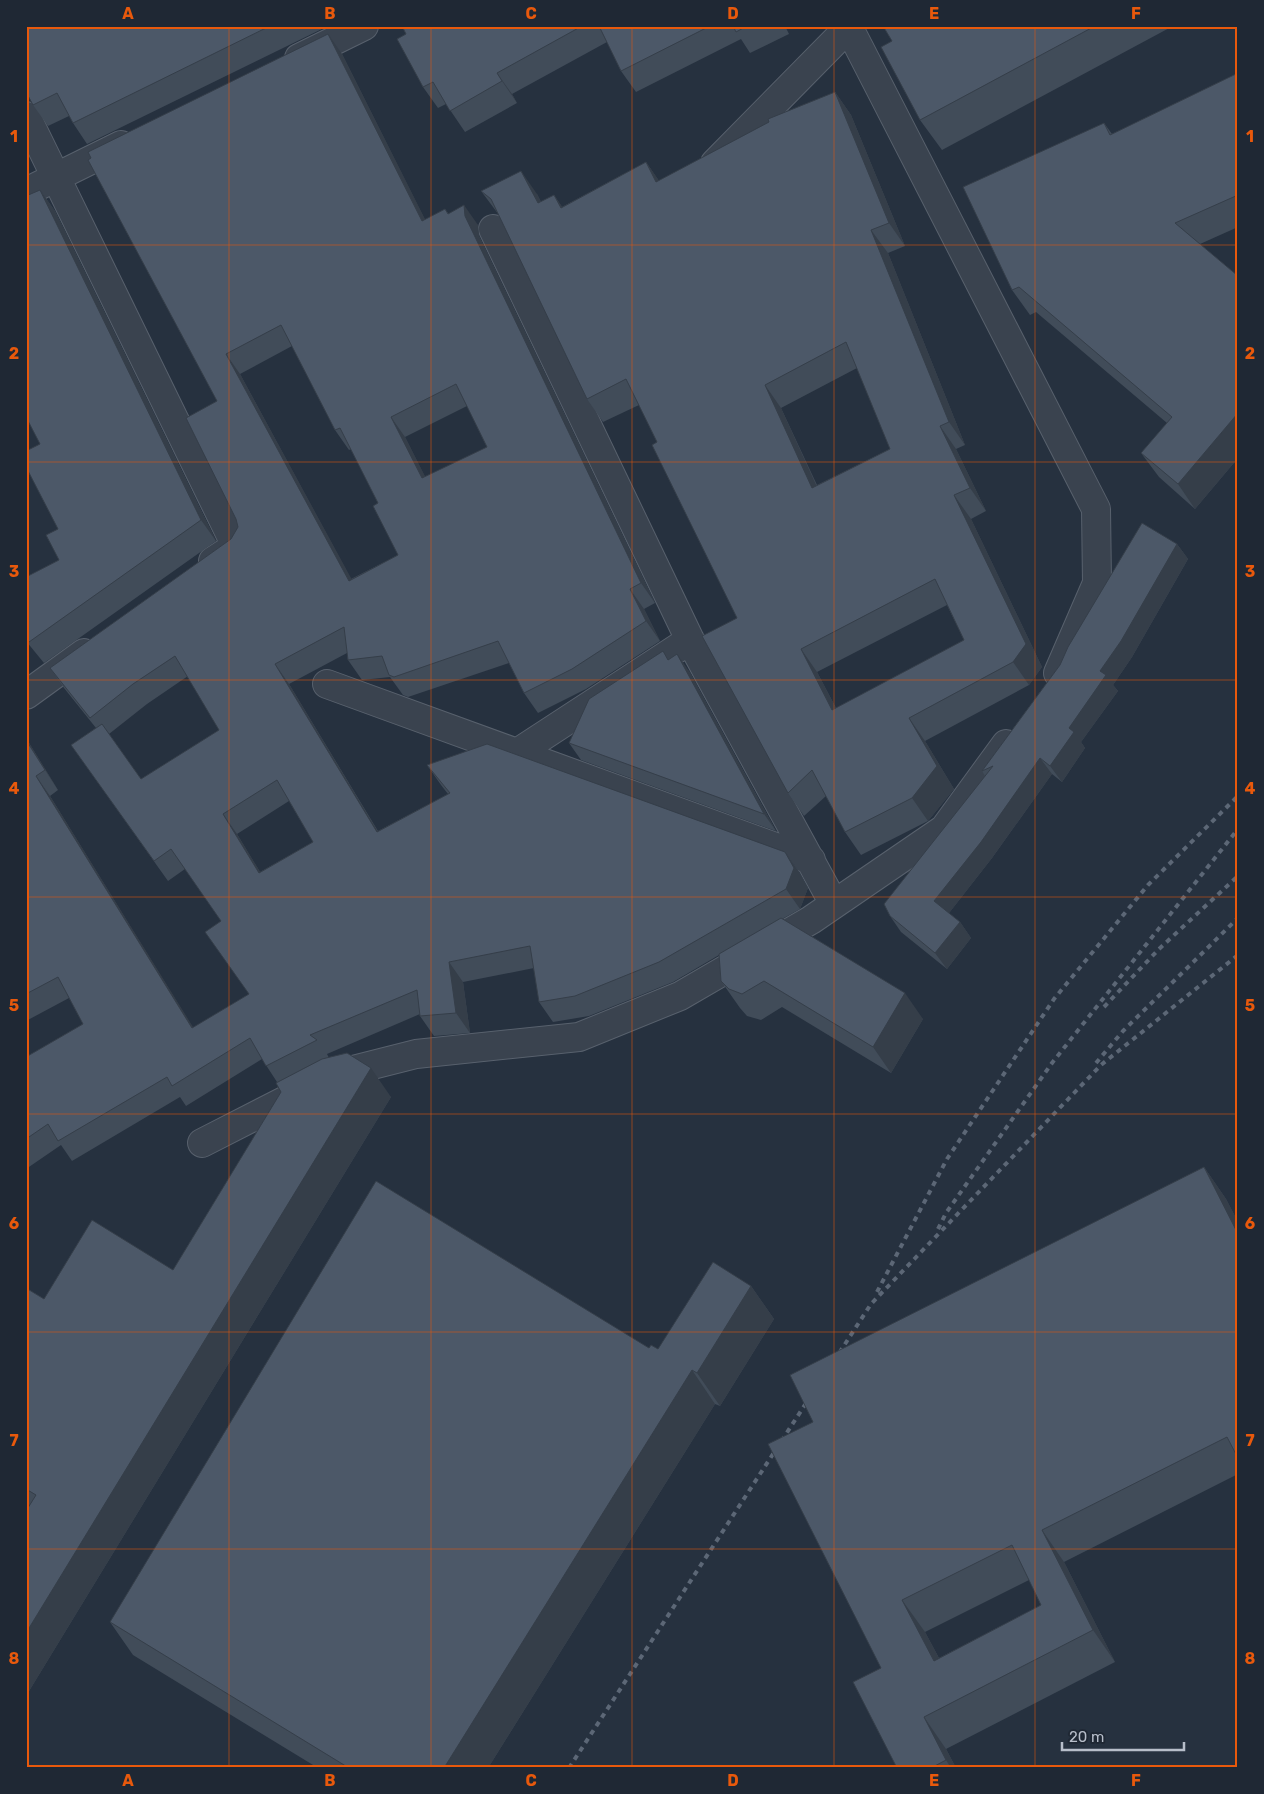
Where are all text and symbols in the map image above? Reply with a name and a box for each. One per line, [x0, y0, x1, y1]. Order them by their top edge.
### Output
text: A [122, 4, 134, 23]
text: B [324, 4, 336, 23]
text: C [525, 4, 537, 23]
text: D [727, 4, 739, 23]
text: E [929, 4, 939, 23]
text: F [1131, 4, 1141, 23]
text: 1 [10, 127, 18, 146]
text: 1 [1246, 127, 1254, 146]
text: 2 [9, 344, 19, 363]
text: 2 [1245, 344, 1255, 363]
text: 3 [9, 562, 19, 581]
text: 3 [1245, 562, 1255, 581]
text: 4 [9, 779, 20, 798]
text: 4 [1245, 779, 1256, 798]
text: 5 [9, 996, 19, 1015]
text: 5 [1245, 996, 1255, 1015]
text: 6 [9, 1214, 19, 1233]
text: 6 [1245, 1214, 1255, 1233]
text: 7 [9, 1431, 19, 1450]
text: 7 [1245, 1431, 1255, 1450]
text: 8 [9, 1649, 20, 1668]
text: 8 [1245, 1649, 1256, 1668]
scale bar [1062, 1719, 1184, 1751]
text: 20 m [1069, 1728, 1104, 1746]
text: A [122, 1771, 134, 1790]
text: B [324, 1771, 336, 1790]
text: C [525, 1771, 537, 1790]
text: D [727, 1771, 739, 1790]
text: E [929, 1771, 939, 1790]
text: F [1131, 1771, 1141, 1790]

